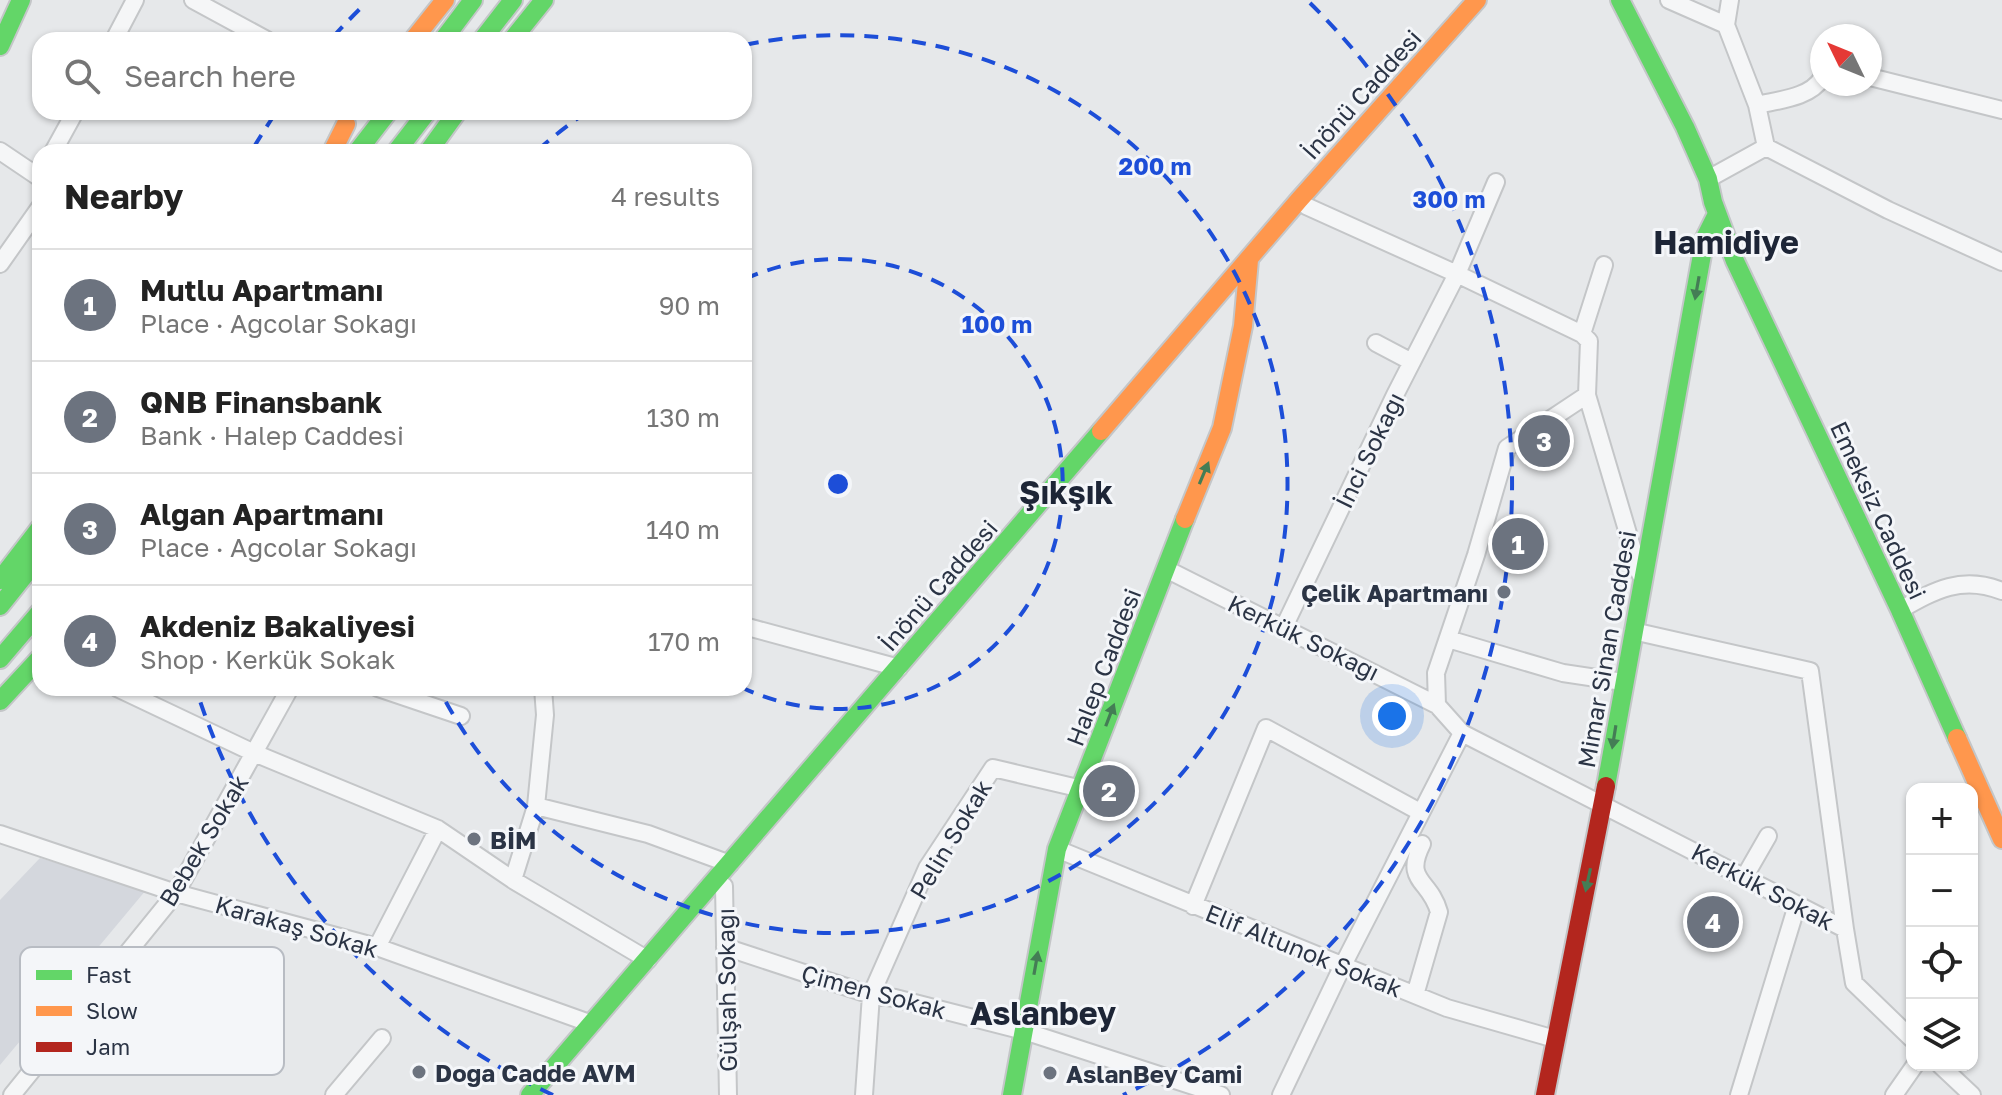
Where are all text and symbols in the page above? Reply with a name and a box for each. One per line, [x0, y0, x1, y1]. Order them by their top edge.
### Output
street label: İnönü Caddesi [1295, 23, 1427, 165]
north arrow [1810, 24, 1882, 96]
search box [32, 32, 752, 120]
icon: search [60, 54, 104, 98]
text: Search here [124, 58, 296, 94]
text: 200 m [1119, 151, 1191, 180]
text: Nearby [64, 176, 184, 216]
text: 4 results [611, 181, 720, 212]
text: 300 m [1413, 184, 1485, 213]
district label: Hamidiye [1653, 223, 1799, 261]
text: Mutlu Apartmanı [140, 272, 383, 308]
one-way arrow [1690, 276, 1702, 301]
text: 1 [83, 290, 97, 321]
text: 90 m [659, 290, 720, 321]
text: Place · Ağcolar Sokağı [140, 308, 417, 339]
text: 100 m [962, 309, 1032, 338]
text: QNB Finansbank [140, 384, 383, 420]
street label: İnci Sokağı [1328, 387, 1410, 513]
text: 2 [82, 402, 98, 433]
text: 130 m [647, 402, 720, 433]
pin: 3 [1518, 411, 1570, 471]
street label: Emeksiz Caddesi [1825, 416, 1933, 604]
text: Bank · Halep Caddesi [140, 420, 404, 451]
one-way arrow [1197, 461, 1210, 485]
centre of rings [824, 470, 852, 498]
district label: Şıkşık [1019, 473, 1113, 511]
text: Algan Apartmanı [140, 496, 384, 532]
street label: İnönü Caddesi [873, 513, 1003, 657]
text: 3 [82, 514, 98, 545]
text: 140 m [646, 514, 720, 545]
pin: 1 [1492, 514, 1544, 574]
street label: Mimar Sinan Caddesi [1571, 528, 1641, 770]
text: Place · Ağcolar Sokağı [140, 532, 417, 563]
place label: Çelik Apartmanı [1301, 578, 1488, 607]
marker: Çelik Apartmanı [1495, 583, 1513, 601]
street label: Halep Caddesi [1060, 584, 1146, 750]
street label: Kerkük Sokağı [1224, 588, 1384, 686]
text: Akdeniz Bakaliyesi [140, 608, 415, 644]
text: 4 [82, 626, 98, 657]
text: 170 m [648, 626, 720, 657]
text: Shop · Kerkük Sokak [140, 644, 395, 675]
your location [1372, 696, 1412, 736]
one-way arrow [1104, 703, 1117, 727]
one-way arrow [1607, 725, 1620, 750]
pin: 2 [1083, 761, 1135, 821]
street label: Bebek Sokak [152, 769, 254, 911]
street label: Pelin Sokak [903, 774, 997, 904]
map controls [1906, 783, 1978, 1071]
button: + [1906, 783, 1978, 855]
place label: BİM [490, 825, 536, 854]
marker: BİM [465, 830, 483, 848]
street label: Kerkük Sokak [1687, 836, 1839, 936]
button: − [1906, 855, 1978, 927]
one-way arrow [1581, 868, 1594, 893]
street label: Karakaş Sokak [212, 889, 382, 963]
pin: 4 [1687, 892, 1739, 952]
street label: Elif Altunok Sokak [1202, 897, 1406, 1003]
street label: Gülşah Sokağı [710, 908, 742, 1072]
button: locate [1906, 927, 1978, 999]
legend [20, 947, 284, 1075]
one-way arrow [1031, 950, 1043, 975]
street label: Çimen Sokak [798, 958, 950, 1024]
text: Fast [86, 961, 132, 988]
district label: Aslanbey [970, 994, 1116, 1032]
text: Slow [86, 997, 138, 1024]
button: layers [1906, 999, 1978, 1071]
text: Jam [86, 1033, 130, 1060]
place label: Doğa Cadde AVM [435, 1058, 636, 1087]
place label: AslanBey Cami [1066, 1059, 1242, 1088]
marker: Doğa Cadde AVM [410, 1063, 428, 1081]
marker: AslanBey Cami [1041, 1064, 1059, 1082]

